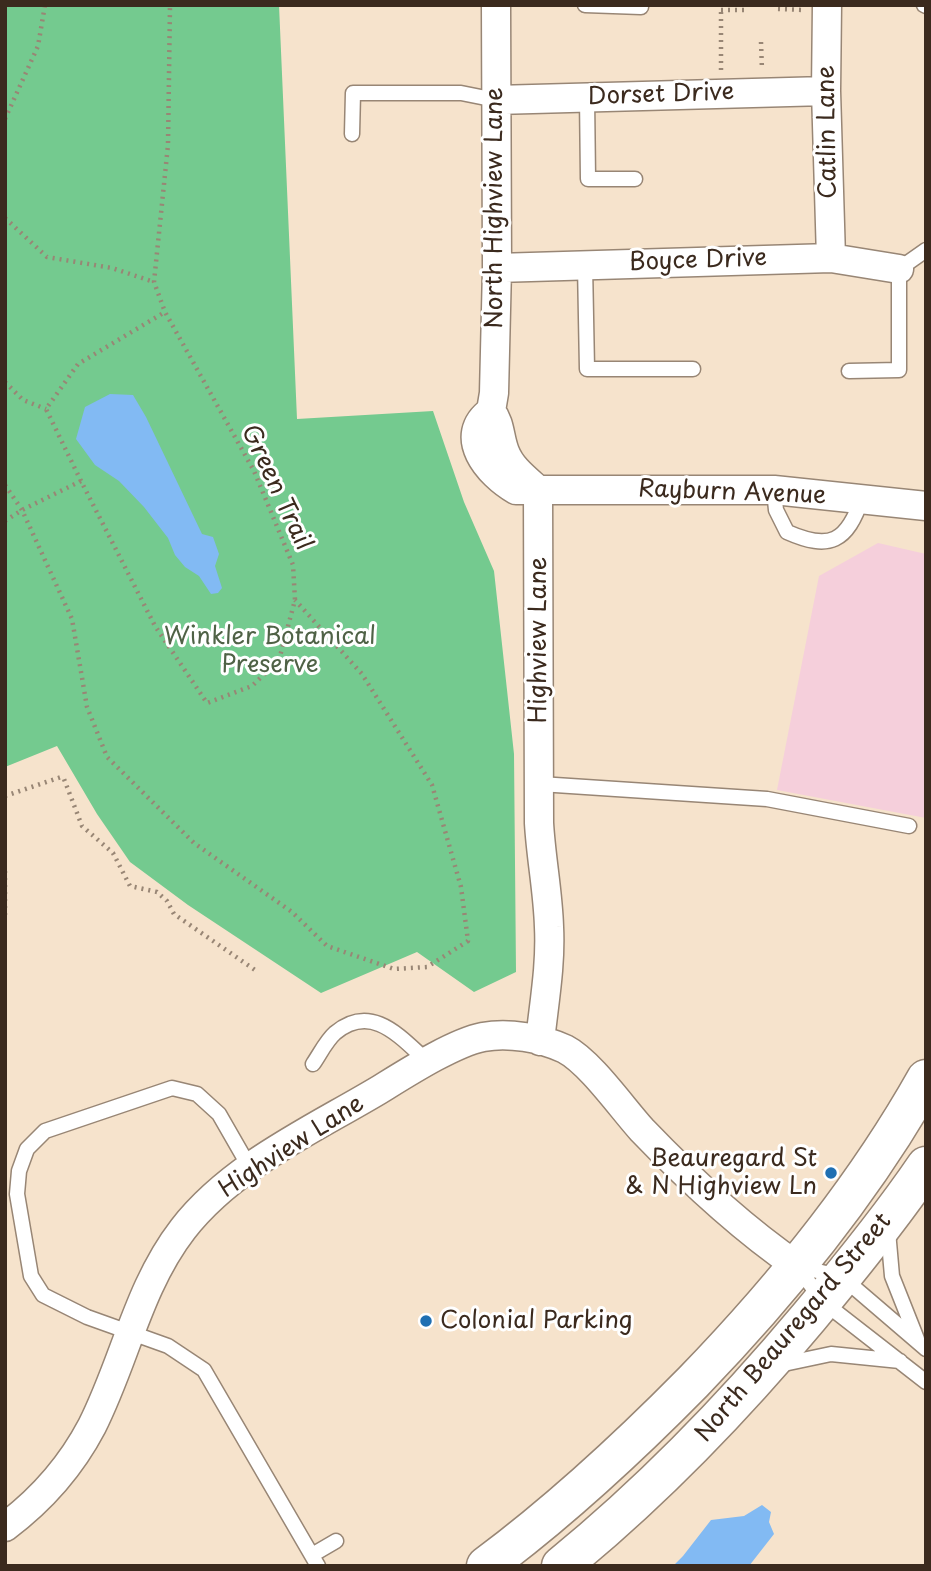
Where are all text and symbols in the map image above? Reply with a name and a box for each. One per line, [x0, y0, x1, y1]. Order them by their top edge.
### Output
street label: Catlin Lane [812, 65, 844, 199]
street label: Dorset Drive [587, 78, 735, 112]
street label: North Highview Lane [481, 87, 509, 329]
street label: Boyce Drive [628, 244, 768, 278]
street label: Green Trail [234, 421, 318, 555]
street label: Rayburn Avenue [637, 475, 827, 511]
street label: Highview Lane [525, 557, 553, 723]
park label: Winkler Botanical Preserve [164, 623, 376, 679]
street label: Highview Lane [214, 1090, 370, 1204]
place label: Beauregard St & N Highview Ln [625, 1145, 817, 1201]
marker: Beauregard St & N Highview Ln [823, 1165, 839, 1181]
street label: North Beauregard Street [690, 1208, 898, 1448]
place label: Colonial Parking [440, 1307, 633, 1335]
marker: Colonial Parking [418, 1313, 434, 1329]

